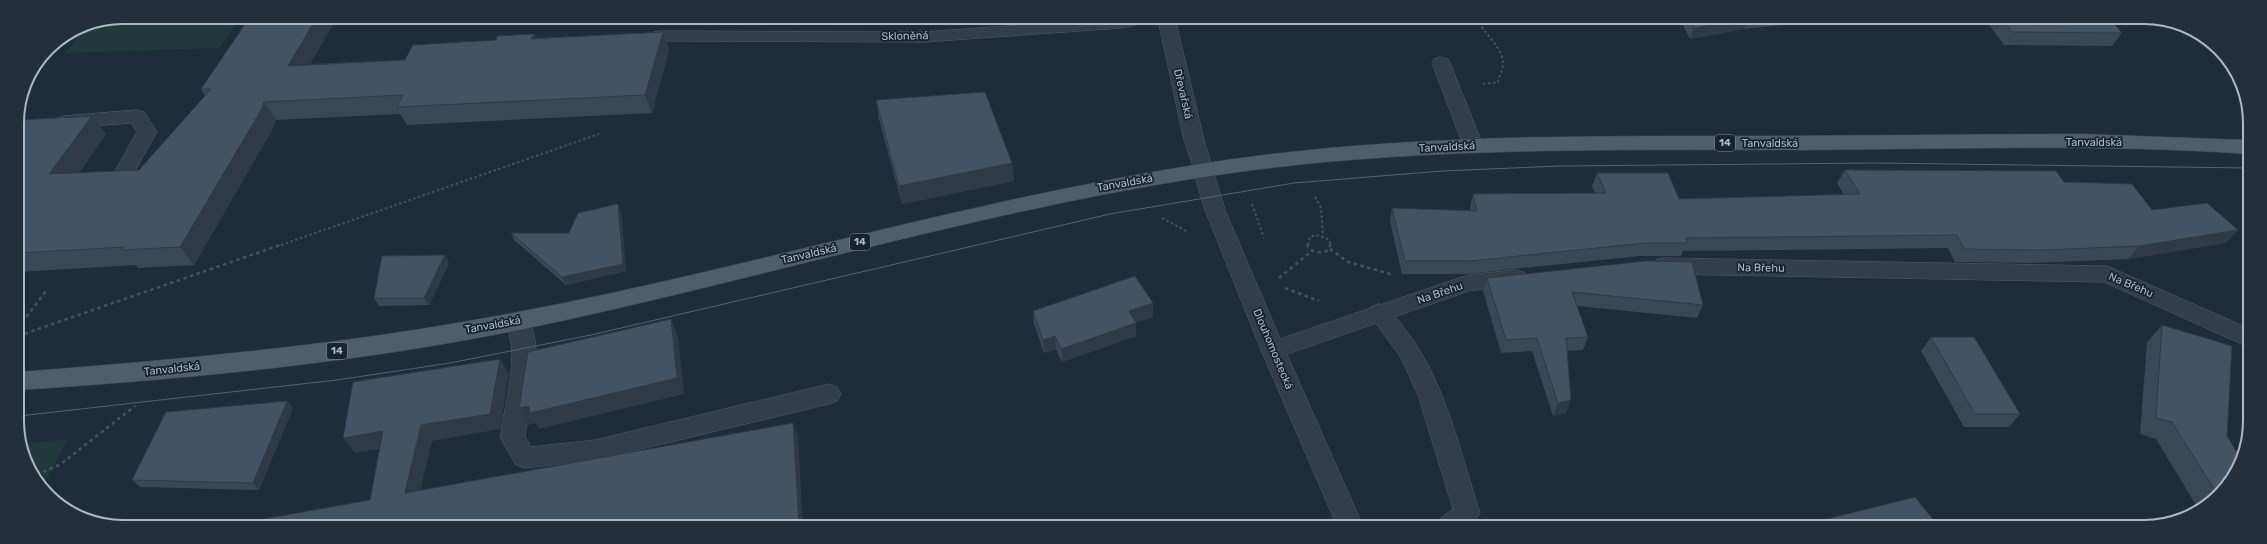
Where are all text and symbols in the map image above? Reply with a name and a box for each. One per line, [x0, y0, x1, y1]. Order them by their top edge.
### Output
street label: Skloněná [881, 29, 929, 43]
street label: Dřevařská [1171, 68, 1195, 120]
road number: 14 [1715, 135, 1735, 151]
street label: Tanvaldská [2066, 136, 2122, 149]
street label: Tanvaldská [1742, 137, 1798, 150]
street label: Tanvaldská [1419, 139, 1475, 155]
street label: Tanvaldská [1096, 172, 1154, 194]
road number: 14 [850, 234, 870, 250]
street label: Tanvaldská [780, 241, 838, 267]
street label: Na Břehu [1737, 261, 1785, 275]
street label: Na Břehu [2107, 270, 2155, 300]
street label: Na Břehu [1416, 279, 1464, 307]
street label: Dlouhomostecká [1250, 307, 1296, 391]
street label: Tanvaldská [464, 314, 522, 336]
road number: 14 [327, 343, 347, 359]
street label: Tanvaldská [143, 360, 201, 378]

